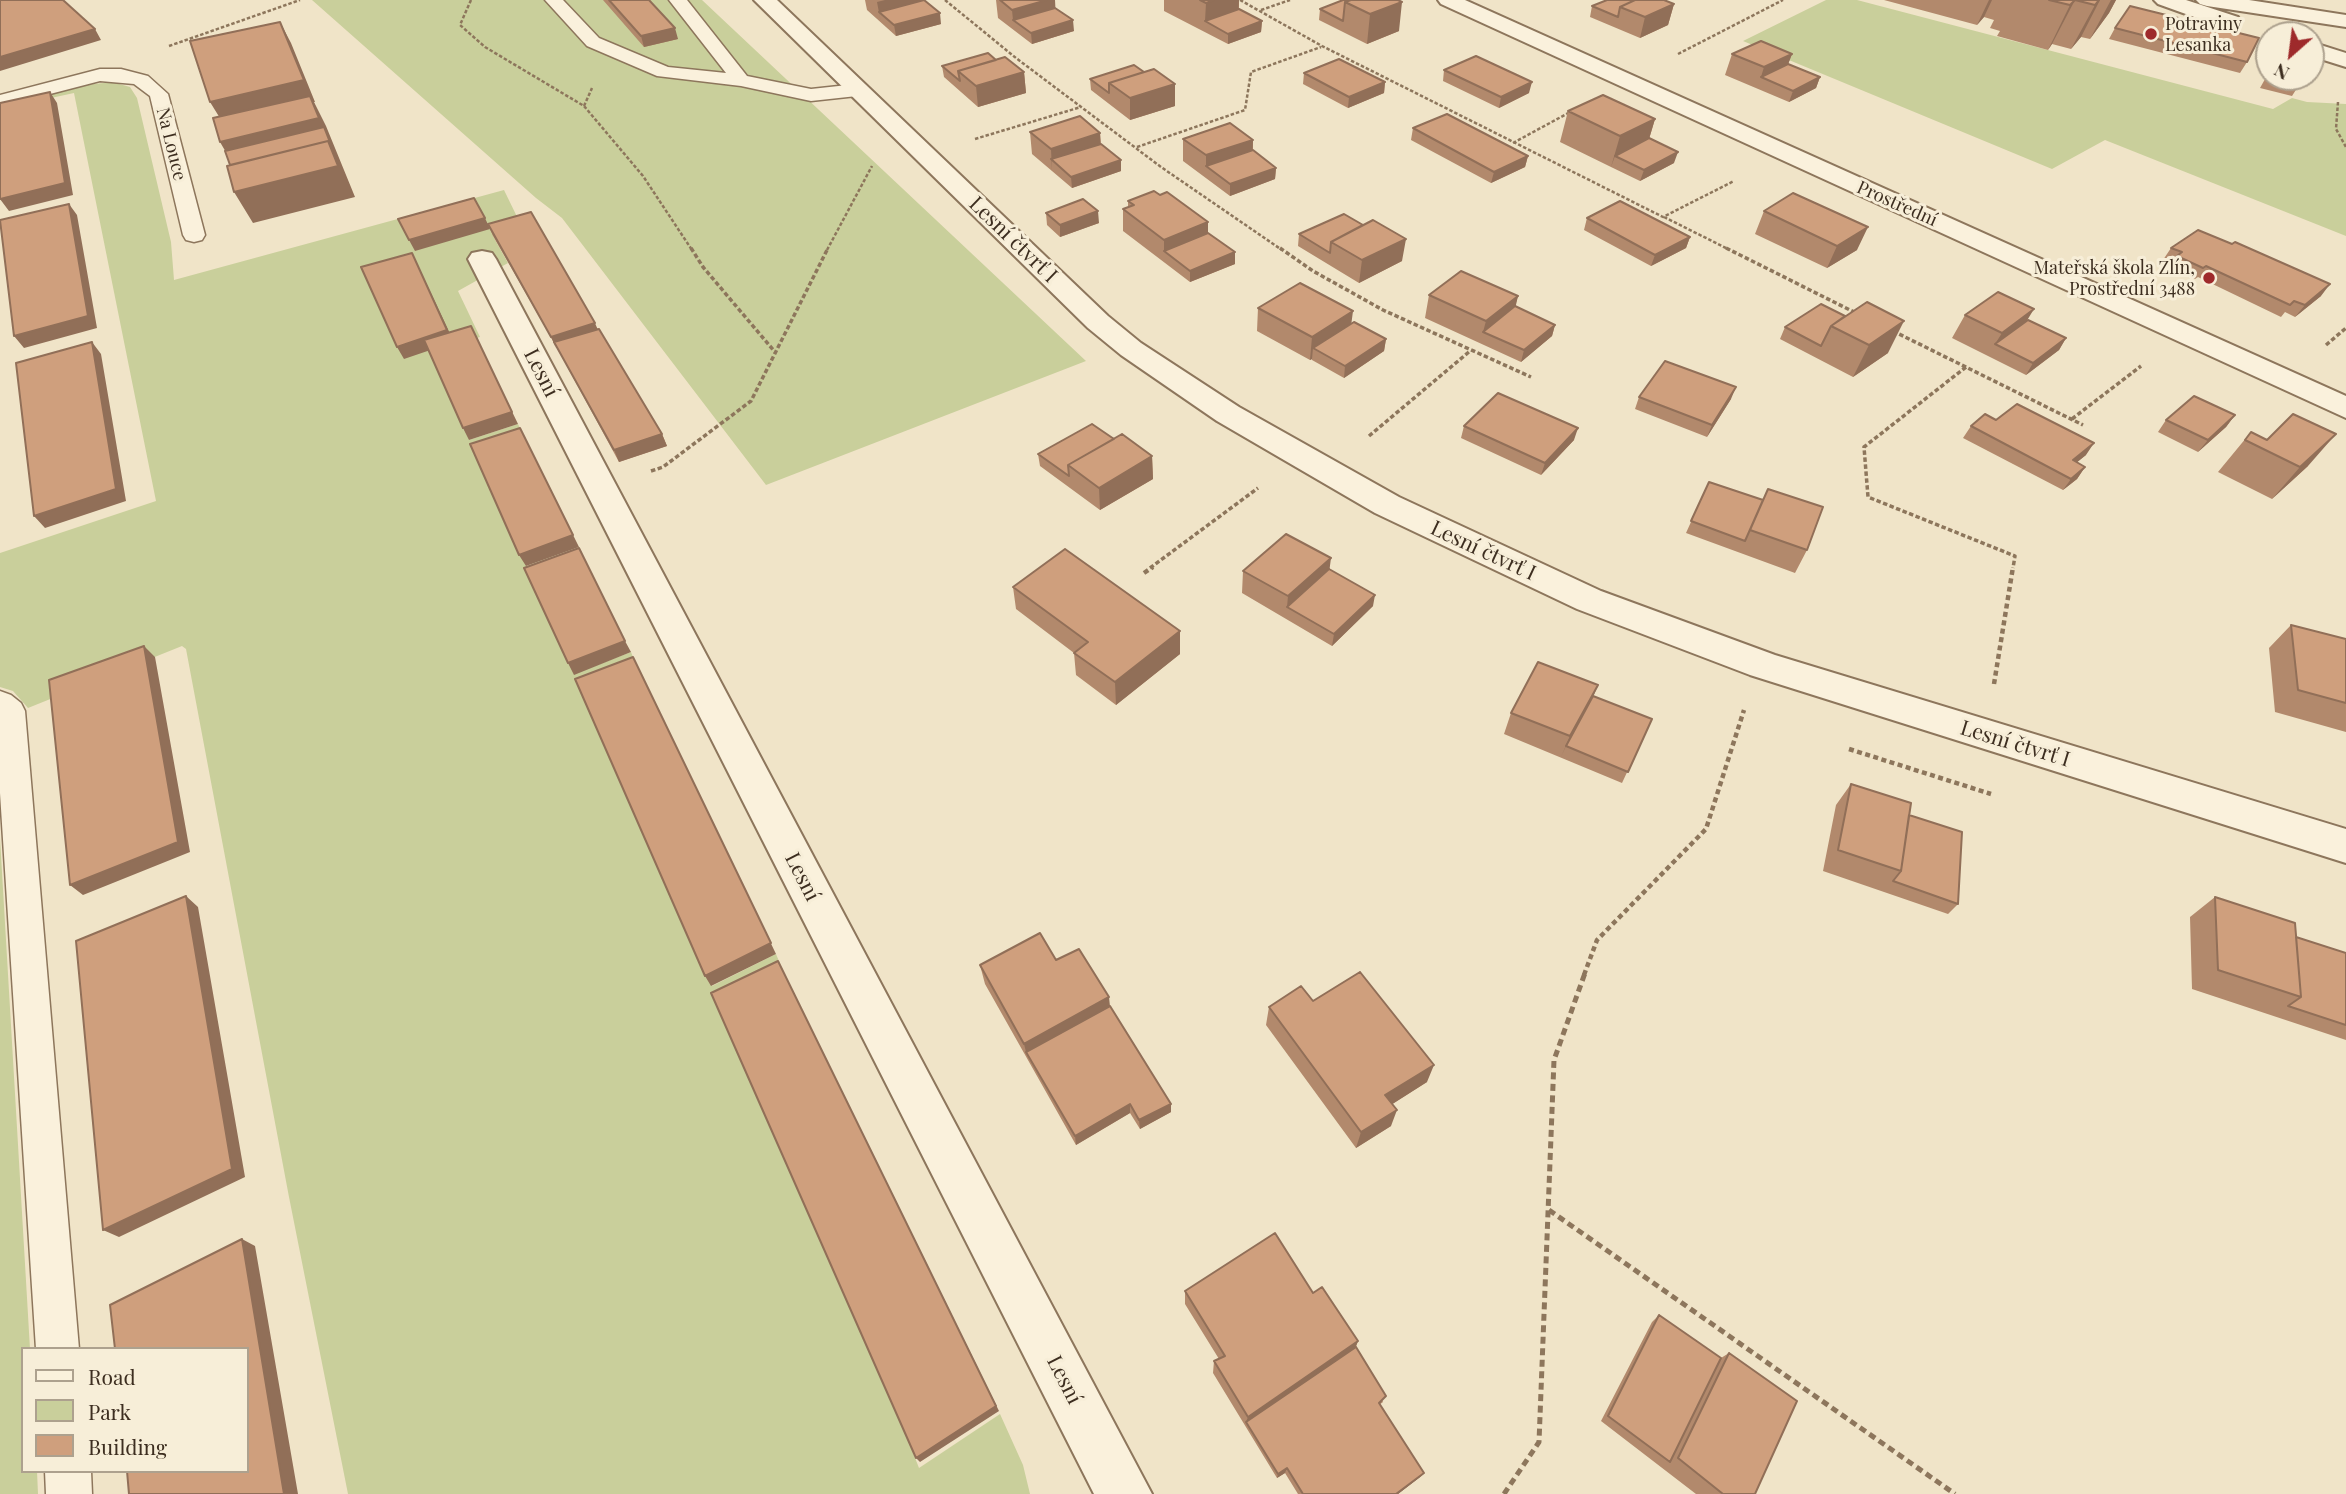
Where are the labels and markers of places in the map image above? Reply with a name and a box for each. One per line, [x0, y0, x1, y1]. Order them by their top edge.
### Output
place label: Potraviny Lesanka [2165, 13, 2242, 56]
marker: Potraviny Lesanka [2143, 26, 2159, 42]
place label: Mateřská škola Zlín, Prostřední 3488 [2033, 257, 2195, 300]
marker: Mateřská škola Zlín, Prostřední 3488 [2201, 270, 2217, 286]

